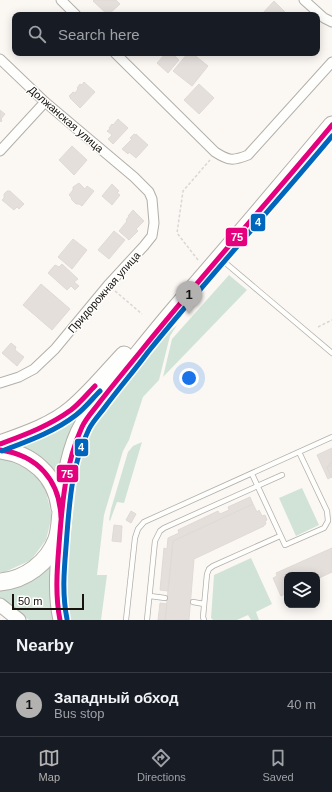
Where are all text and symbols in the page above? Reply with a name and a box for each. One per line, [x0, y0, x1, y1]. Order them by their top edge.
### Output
search box [12, 12, 320, 56]
icon: search [26, 23, 48, 45]
text: Search here [58, 26, 140, 43]
street label: Должанская улица [26, 83, 107, 155]
line badge: 4 [250, 213, 266, 232]
text: 4 [255, 216, 262, 228]
line badge: 75 [225, 227, 248, 247]
text: 75 [231, 231, 243, 243]
street label: Придорожная улица [65, 248, 143, 335]
pin: 1 [176, 281, 202, 314]
your location [179, 368, 199, 388]
line badge: 4 [74, 438, 89, 457]
text: 4 [78, 441, 85, 453]
line badge: 75 [56, 464, 79, 483]
text: 75 [61, 468, 73, 480]
map controls [284, 572, 320, 608]
button: layers [284, 572, 320, 608]
scale bar [12, 592, 84, 611]
text: 50 m [18, 595, 42, 607]
text: Nearby [16, 636, 74, 655]
text: Западный обход [54, 689, 178, 706]
text: 1 [25, 697, 33, 712]
text: 40 m [287, 697, 316, 712]
text: Bus stop [54, 706, 105, 721]
tab: Map [38, 747, 60, 783]
tab: Directions [137, 747, 186, 783]
tab: Saved [262, 747, 294, 783]

